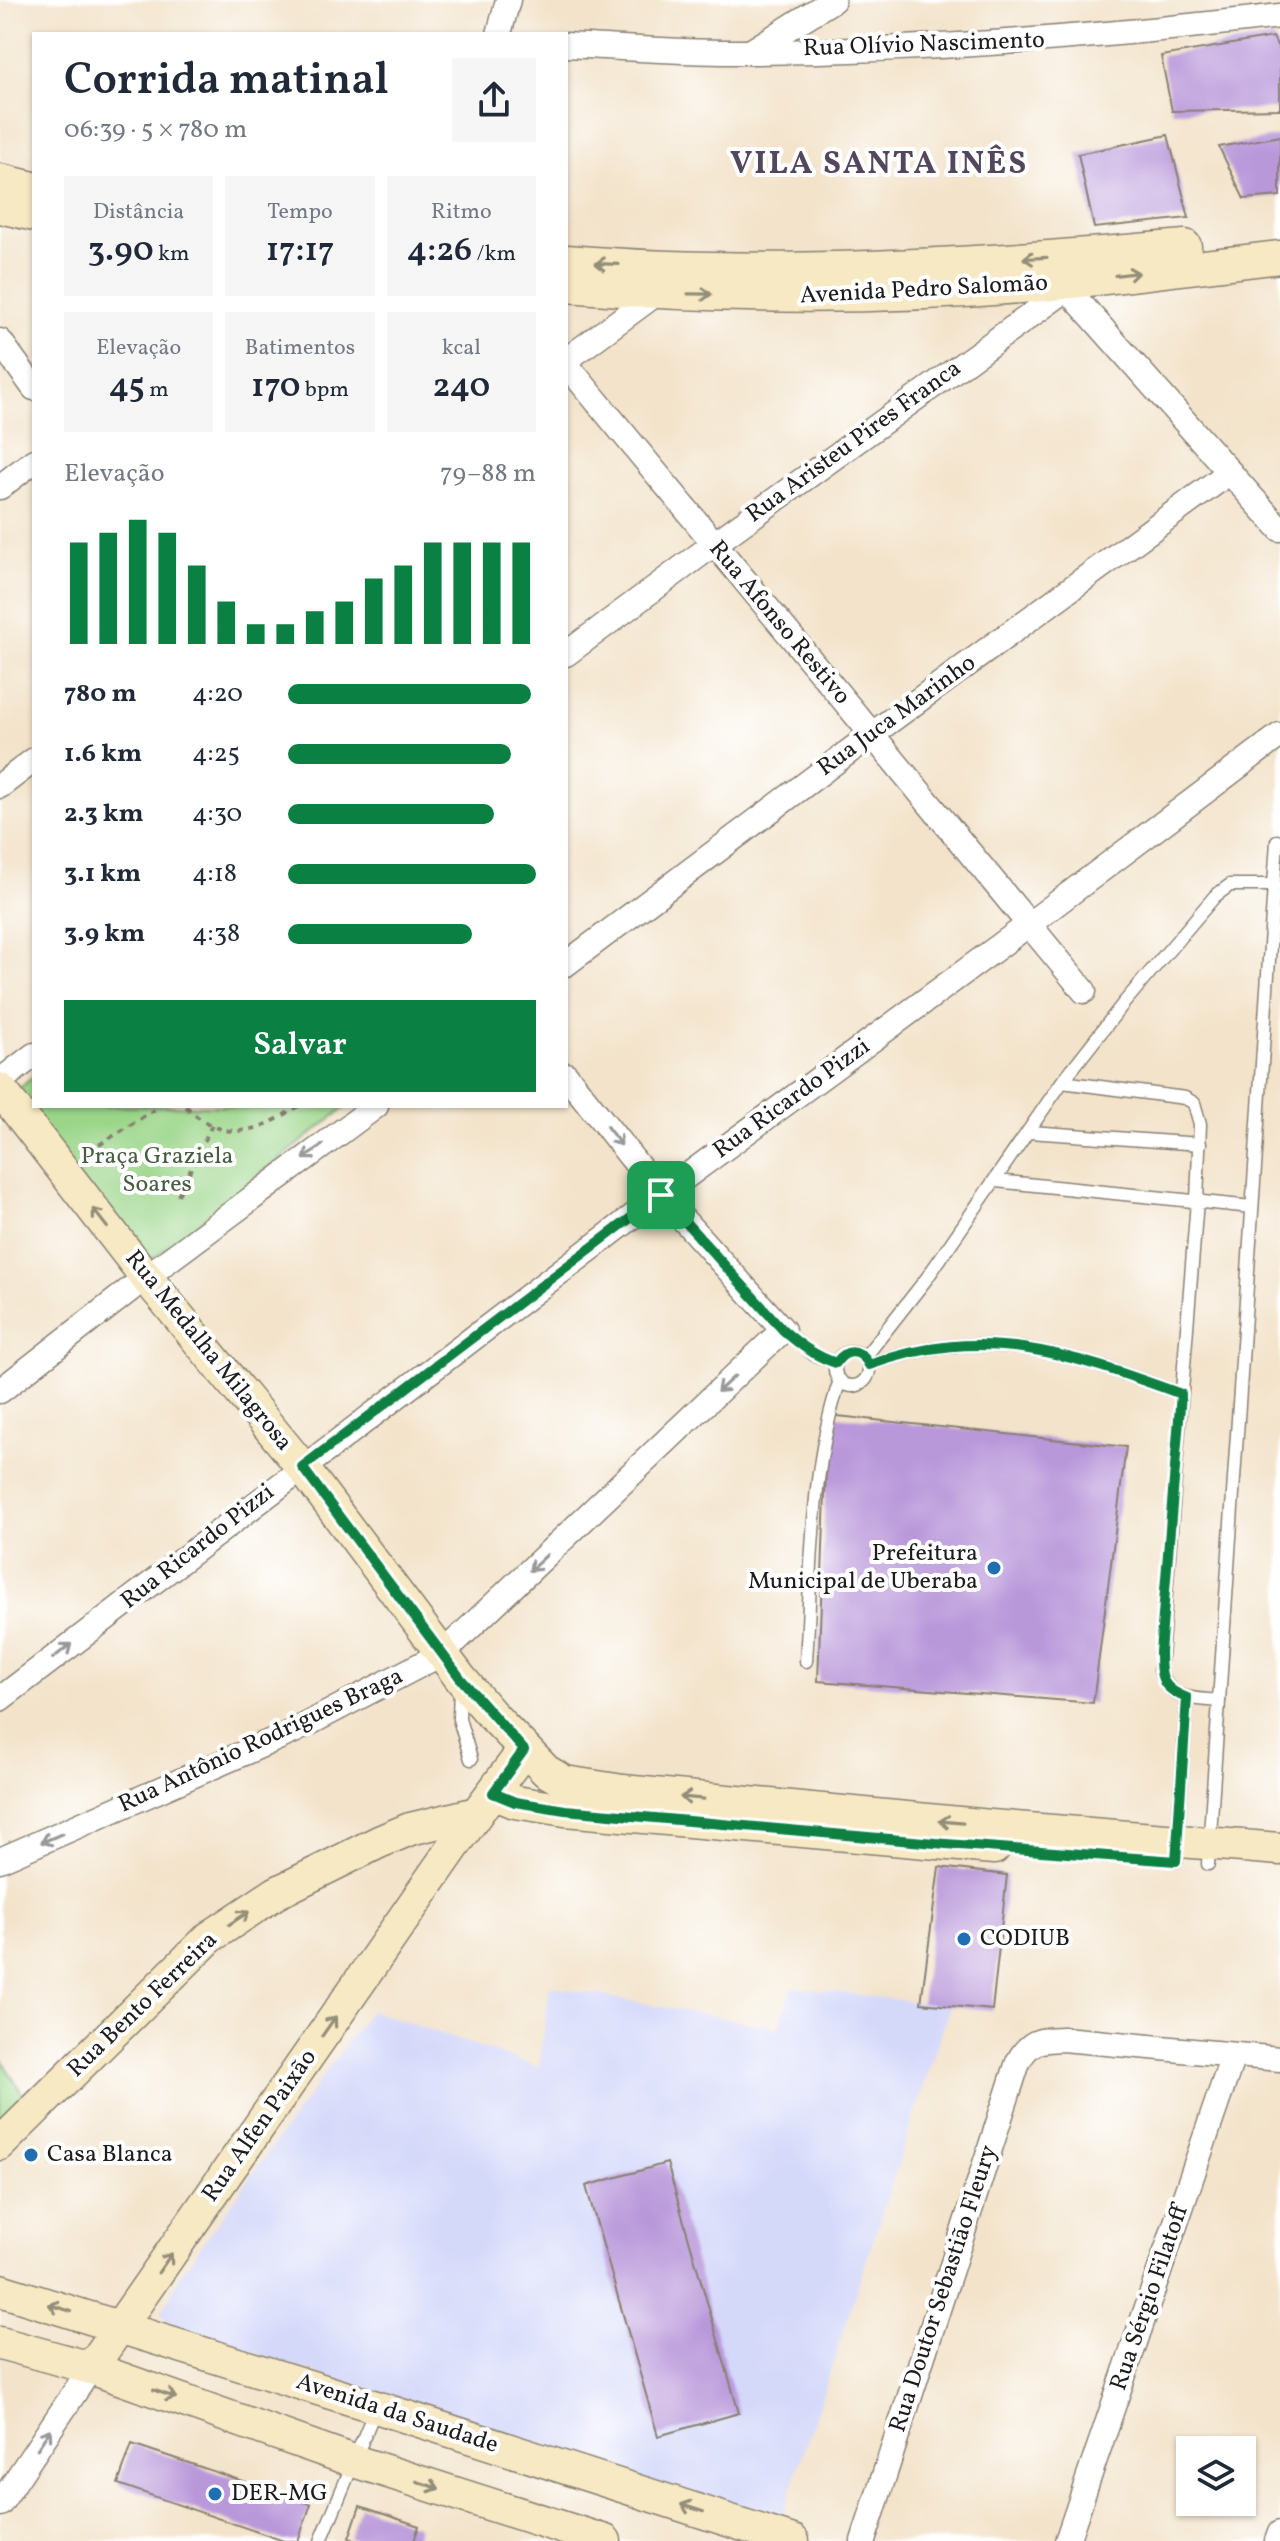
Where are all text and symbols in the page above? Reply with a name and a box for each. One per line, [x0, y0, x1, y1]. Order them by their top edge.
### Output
street label: Rua Olívio Nascimento [802, 24, 1046, 66]
text: Corrida matinal [64, 51, 389, 112]
button: share [452, 58, 536, 142]
text: 06:39 · 5 × 780 m [64, 112, 247, 148]
district label: VILA SANTA INÊS [730, 143, 1028, 187]
text: Distância [93, 197, 184, 228]
text: Tempo [267, 197, 333, 228]
text: Ritmo [431, 197, 492, 228]
text: 3.90 [88, 228, 154, 275]
text: 17:17 [266, 228, 334, 275]
text: 4:26 [407, 228, 472, 275]
text: km [154, 239, 190, 270]
text: /km [472, 239, 516, 270]
one-way arrow [1022, 250, 1049, 265]
one-way arrow [595, 256, 621, 271]
one-way arrow [1114, 266, 1139, 281]
street label: Avenida Pedro Salomão [799, 267, 1049, 313]
one-way arrow [686, 286, 713, 302]
text: Elevação [96, 333, 181, 364]
text: Batimentos [245, 333, 355, 364]
text: kcal [442, 333, 481, 364]
street label: Rua Aristeu Pires Franca [739, 352, 969, 532]
text: 45 [109, 364, 145, 411]
text: 170 [251, 364, 300, 411]
text: 240 [432, 364, 490, 411]
text: m [145, 375, 169, 406]
text: bpm [300, 375, 349, 406]
text: Elevação [64, 456, 165, 492]
text: 79–88 m [440, 456, 536, 492]
street label: Rua Afonso Restivo [700, 533, 858, 713]
street label: Rua Juca Marinho [811, 647, 983, 785]
text: 780 m [64, 676, 137, 712]
text: 4:20 [192, 676, 243, 712]
text: 1.6 km [64, 736, 142, 772]
text: 4:25 [192, 736, 240, 772]
text: 2.3 km [64, 796, 144, 832]
text: 4:30 [192, 796, 242, 832]
text: 3.1 km [64, 856, 141, 892]
text: 4:18 [192, 856, 237, 892]
text: 3.9 km [64, 916, 145, 952]
text: 4:38 [192, 916, 240, 952]
button: Salvar [64, 1000, 536, 1092]
street label: Rua Ricardo Pizzi [707, 1030, 877, 1168]
one-way arrow [606, 1125, 623, 1146]
park label: Praça Graziela Soares [81, 1140, 233, 1202]
one-way arrow [303, 1144, 324, 1161]
pin [627, 1161, 695, 1229]
icon: arrive [639, 1173, 683, 1217]
one-way arrow [92, 1208, 109, 1229]
street label: Rua Medalha Milagrosa [116, 1243, 300, 1459]
one-way arrow [716, 1375, 736, 1394]
street label: Rua Ricardo Pizzi [114, 1476, 282, 1618]
place label: Prefeitura Municipal de Uberaba [748, 1537, 978, 1599]
one-way arrow [528, 1553, 548, 1572]
marker: Prefeitura Municipal de Uberaba [985, 1559, 1003, 1577]
one-way arrow [51, 1643, 72, 1660]
street label: Rua Antônio Rodrigues Braga [113, 1660, 409, 1822]
one-way arrow [679, 1790, 706, 1805]
one-way arrow [938, 1815, 965, 1830]
one-way arrow [40, 1831, 64, 1846]
one-way arrow [228, 1909, 250, 1926]
place label: CODIUB [980, 1922, 1070, 1956]
street label: Rua Bento Ferreira [60, 1924, 226, 2086]
marker: CODIUB [955, 1930, 973, 1948]
one-way arrow [321, 2015, 337, 2037]
street label: Rua Alfen Paixão [194, 2043, 326, 2209]
place label: Casa Blanca [47, 2138, 173, 2172]
street label: Rua Doutor Sebastião Fleury [881, 2141, 1007, 2437]
marker: Casa Blanca [22, 2146, 40, 2164]
street label: Rua Sérgio Filatoff [1102, 2199, 1198, 2395]
one-way arrow [157, 2252, 173, 2274]
one-way arrow [48, 2300, 74, 2315]
street label: Avenida da Saudade [292, 2365, 502, 2463]
one-way arrow [152, 2388, 177, 2403]
one-way arrow [36, 2428, 52, 2451]
map controls [1176, 2436, 1256, 2516]
button: layers [1176, 2436, 1256, 2516]
place label: DER-MG [231, 2477, 328, 2511]
one-way arrow [415, 2478, 441, 2493]
marker: DER-MG [206, 2485, 224, 2503]
one-way arrow [680, 2500, 705, 2515]

